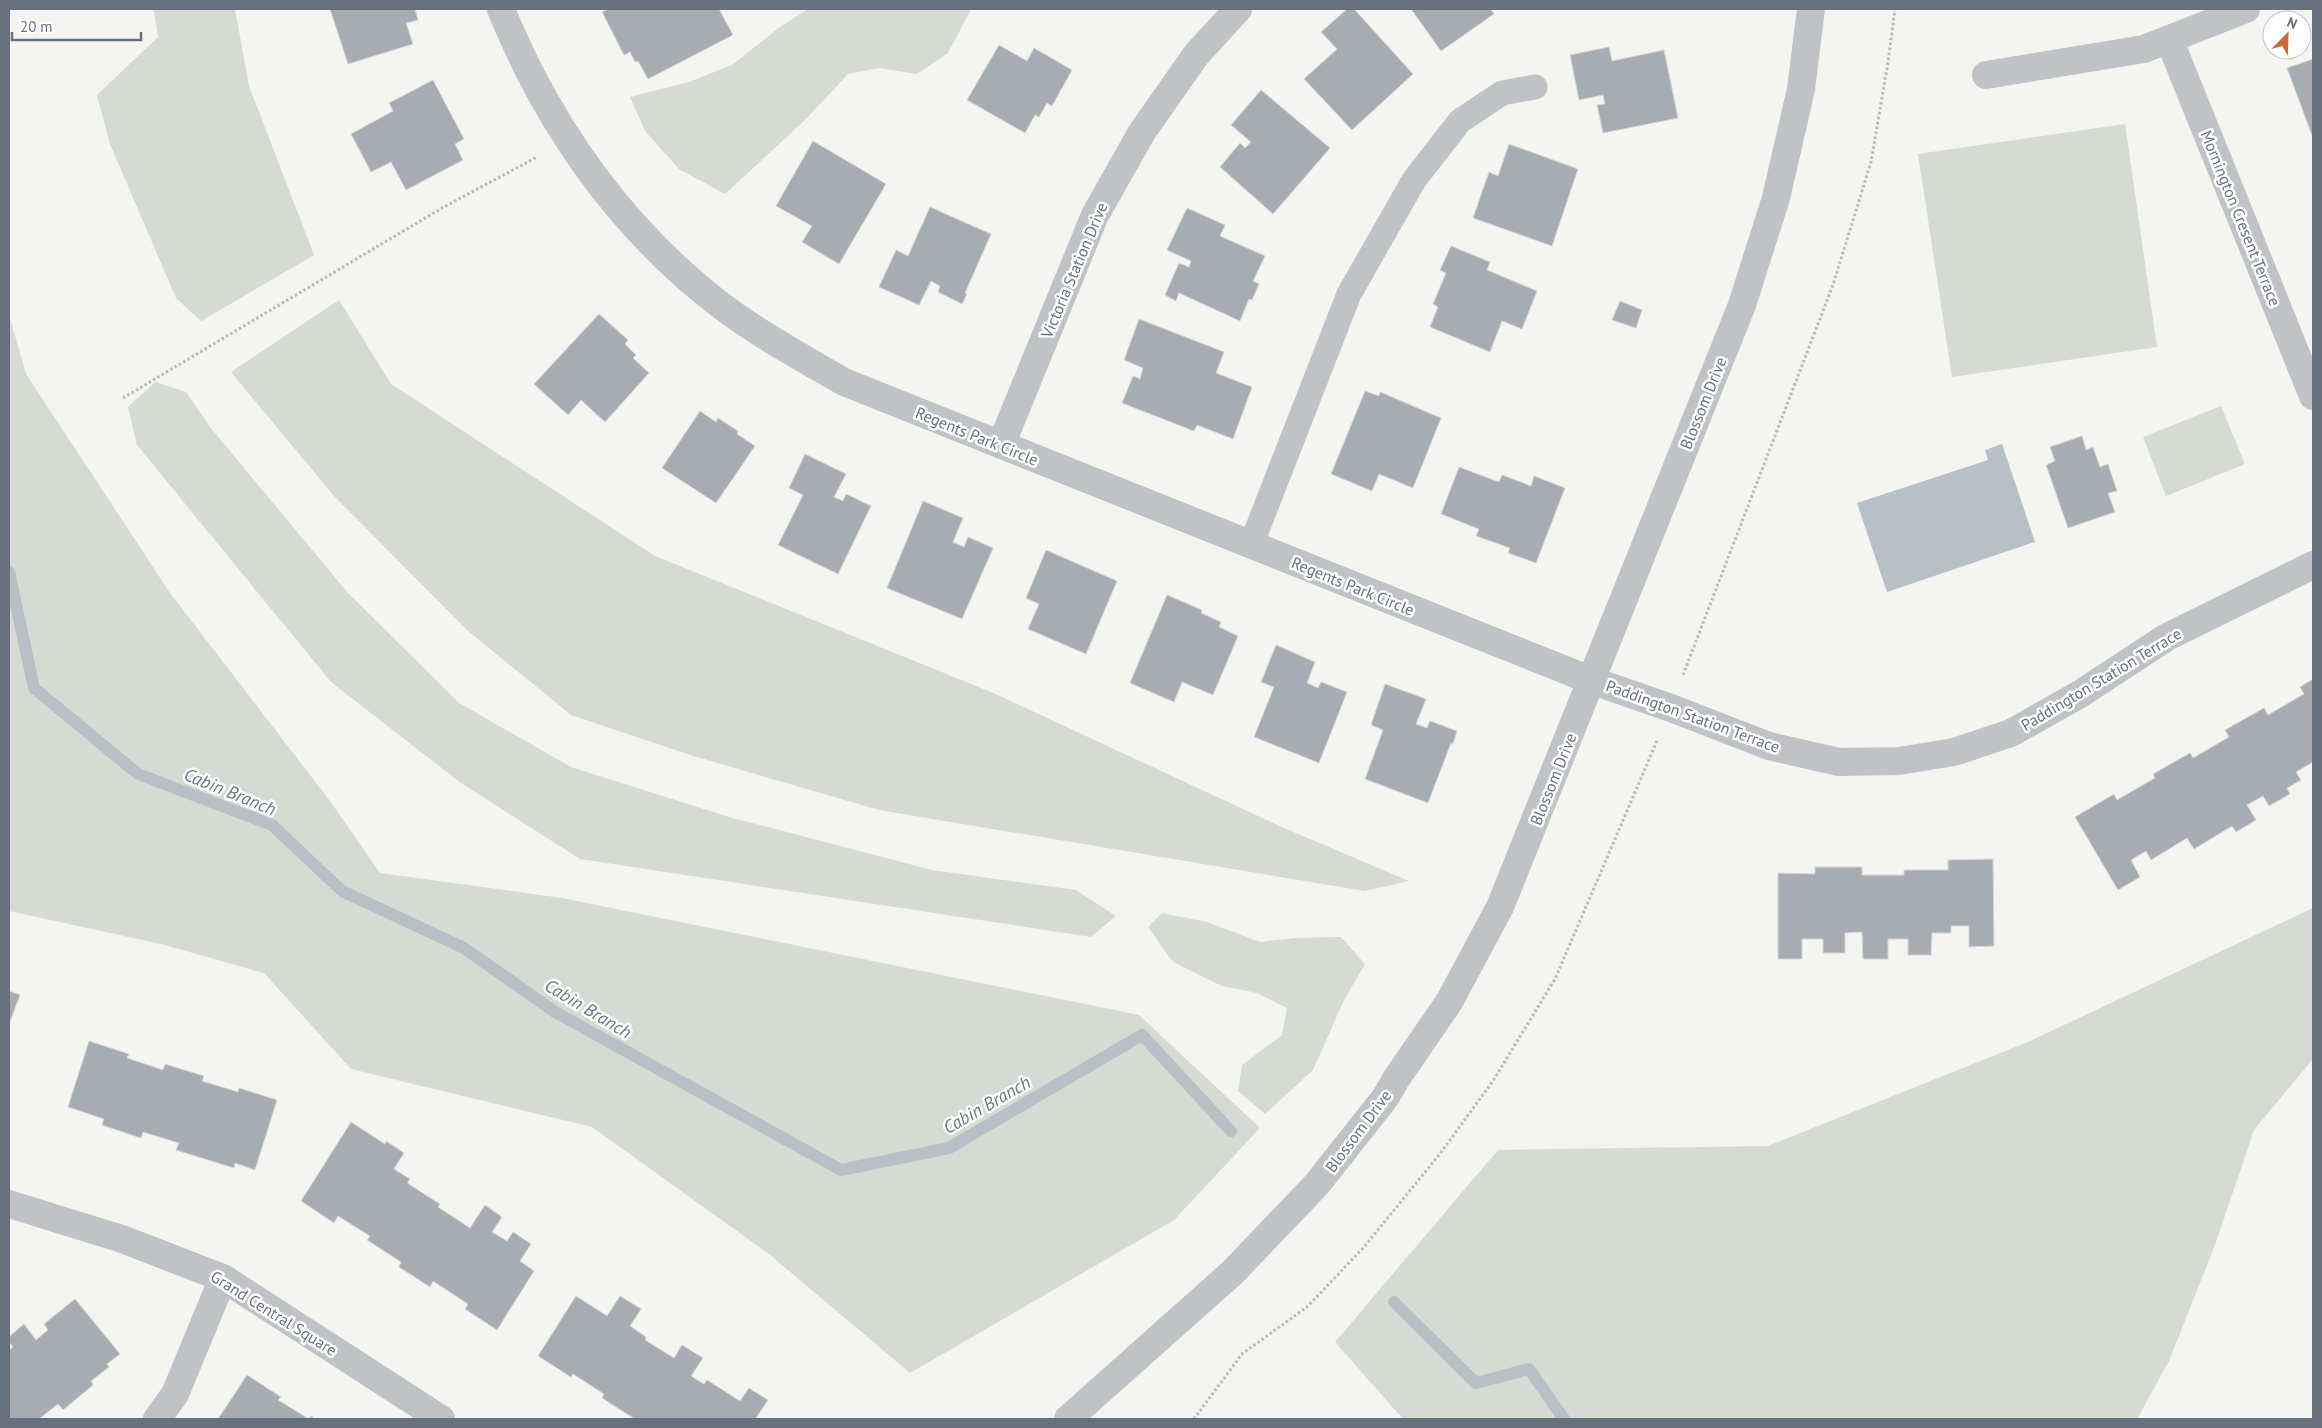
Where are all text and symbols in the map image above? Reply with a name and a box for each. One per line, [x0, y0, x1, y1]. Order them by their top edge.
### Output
scale bar [12, 10, 141, 42]
north arrow [2262, 10, 2312, 60]
text: N [2284, 13, 2300, 33]
text: 20 m [20, 17, 53, 36]
street label: Mornington Cresent Terrace [2197, 127, 2285, 309]
street label: Victoria Station Drive [1036, 199, 1112, 342]
street label: Blossom Drive [1675, 354, 1731, 452]
street label: Regents Park Circle [913, 402, 1041, 470]
street label: Regents Park Circle [1289, 552, 1417, 620]
street label: Paddington Station Terrace [2017, 623, 2185, 735]
street label: Paddington Station Terrace [1603, 675, 1783, 757]
street label: Blossom Drive [1525, 730, 1581, 828]
water label: Cabin Branch [181, 763, 280, 820]
water label: Cabin Branch [541, 974, 636, 1043]
water label: Cabin Branch [939, 1070, 1035, 1139]
street label: Blossom Drive [1321, 1086, 1395, 1176]
street label: Grand Central Square [207, 1266, 341, 1360]

